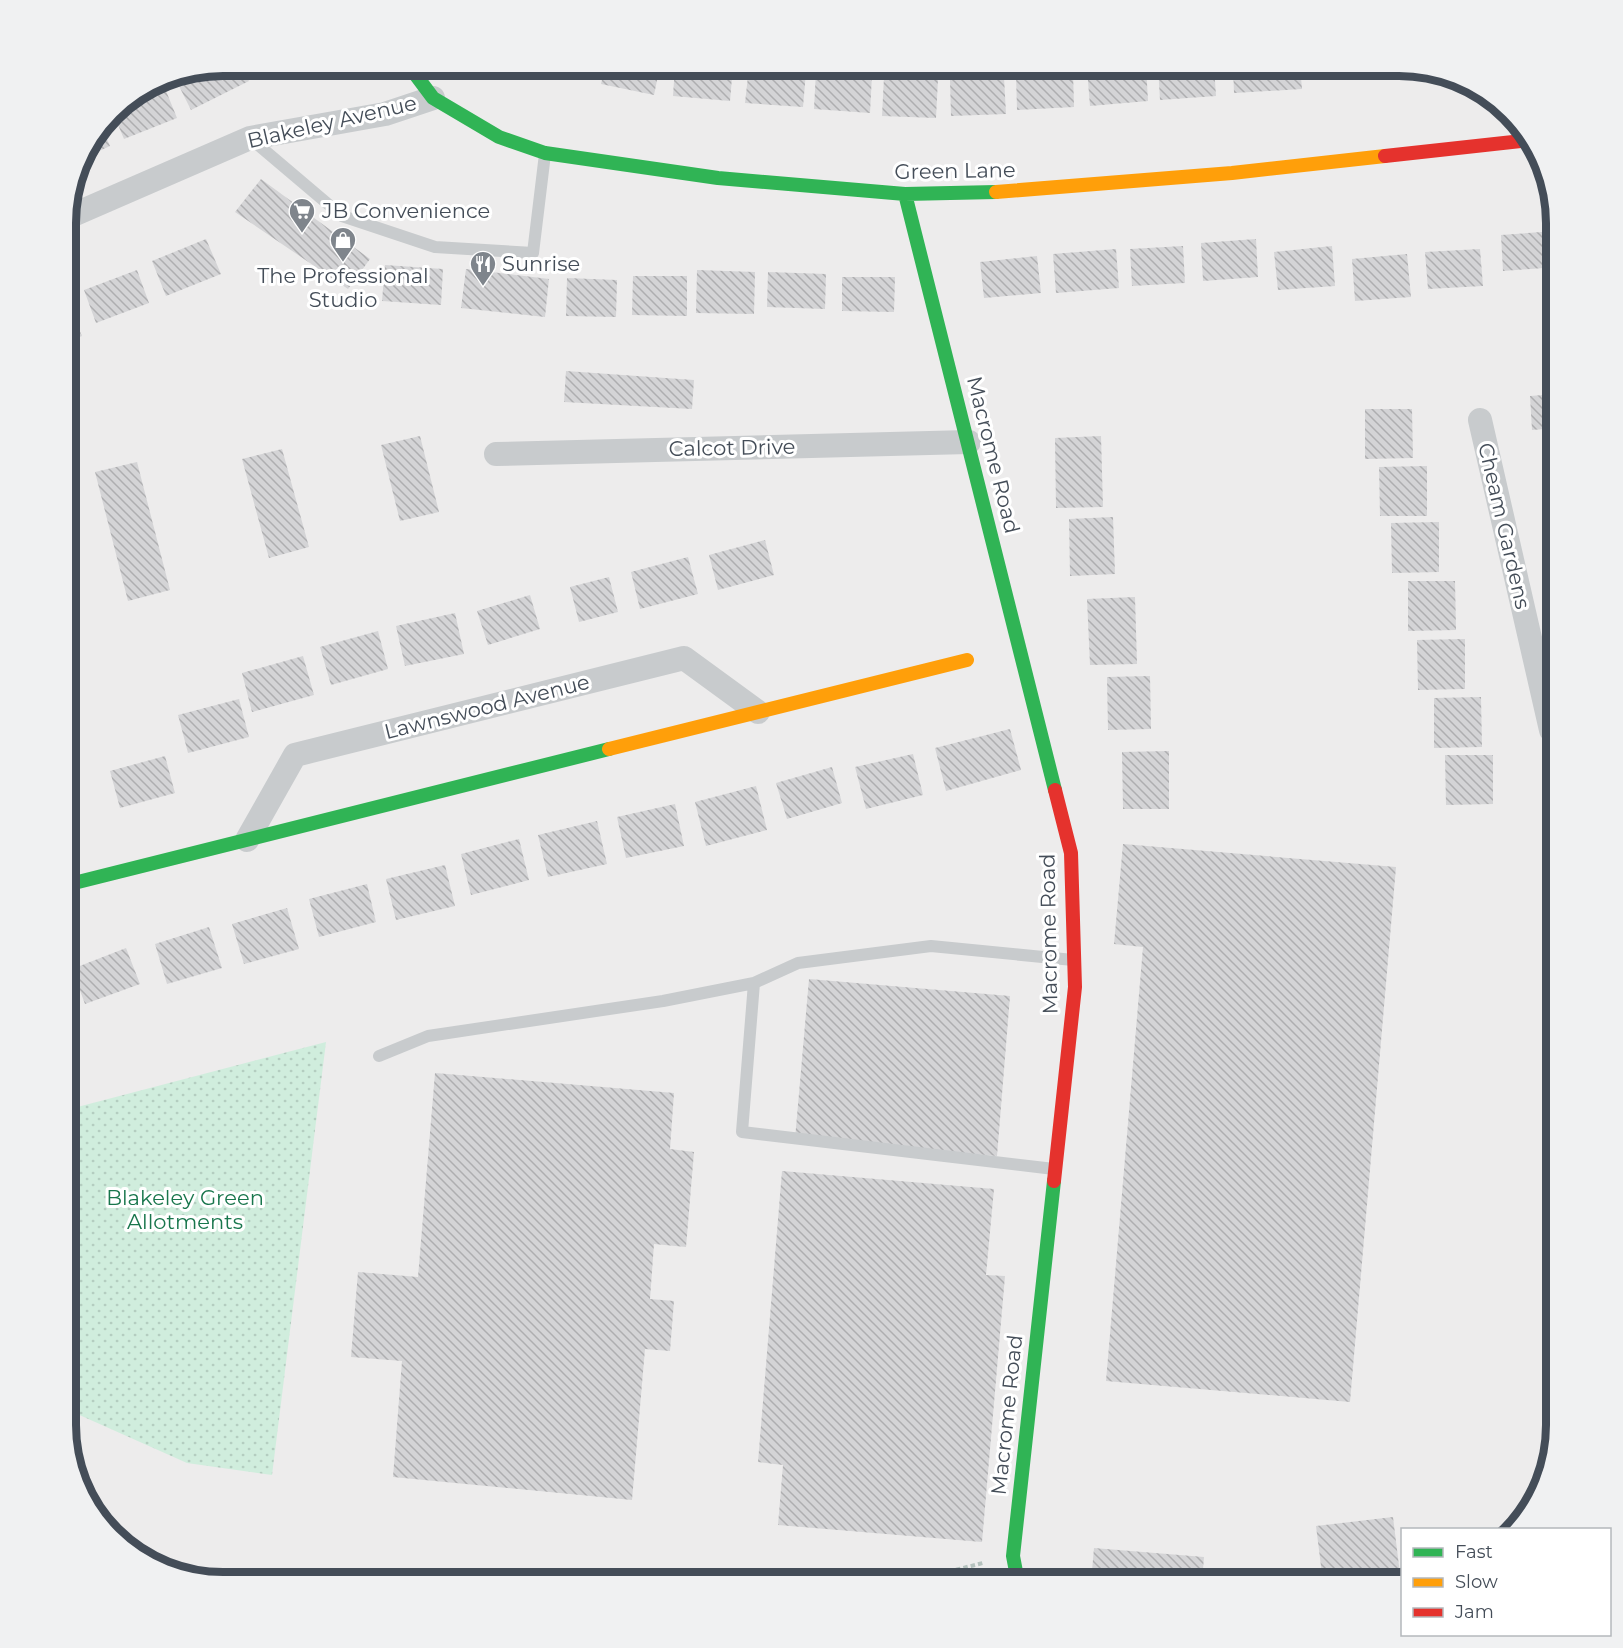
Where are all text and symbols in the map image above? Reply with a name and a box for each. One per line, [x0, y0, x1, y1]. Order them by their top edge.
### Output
street label: Blakeley Avenue [245, 90, 419, 153]
street label: Green Lane [894, 157, 1016, 184]
supermarket icon: JB Convenience [287, 196, 317, 234]
place label: JB Convenience [321, 198, 490, 223]
shop icon: The Professional Studio [328, 225, 358, 263]
restaurant icon: Sunrise [468, 249, 498, 287]
place label: Sunrise [502, 251, 580, 276]
place label: The Professional Studio [257, 263, 429, 312]
street label: Macrome Road [962, 374, 1025, 536]
street label: Calcot Drive [668, 434, 796, 461]
street label: Cheam Gardens [1473, 440, 1536, 611]
street label: Lawnswood Avenue [382, 669, 592, 744]
street label: Macrome Road [1035, 853, 1062, 1015]
park label: Blakeley Green Allotments [106, 1185, 264, 1234]
street label: Macrome Road [986, 1334, 1027, 1496]
legend [1401, 1528, 1611, 1636]
text: Fast [1455, 1541, 1493, 1563]
text: Slow [1455, 1571, 1498, 1593]
text: Jam [1454, 1601, 1494, 1623]

